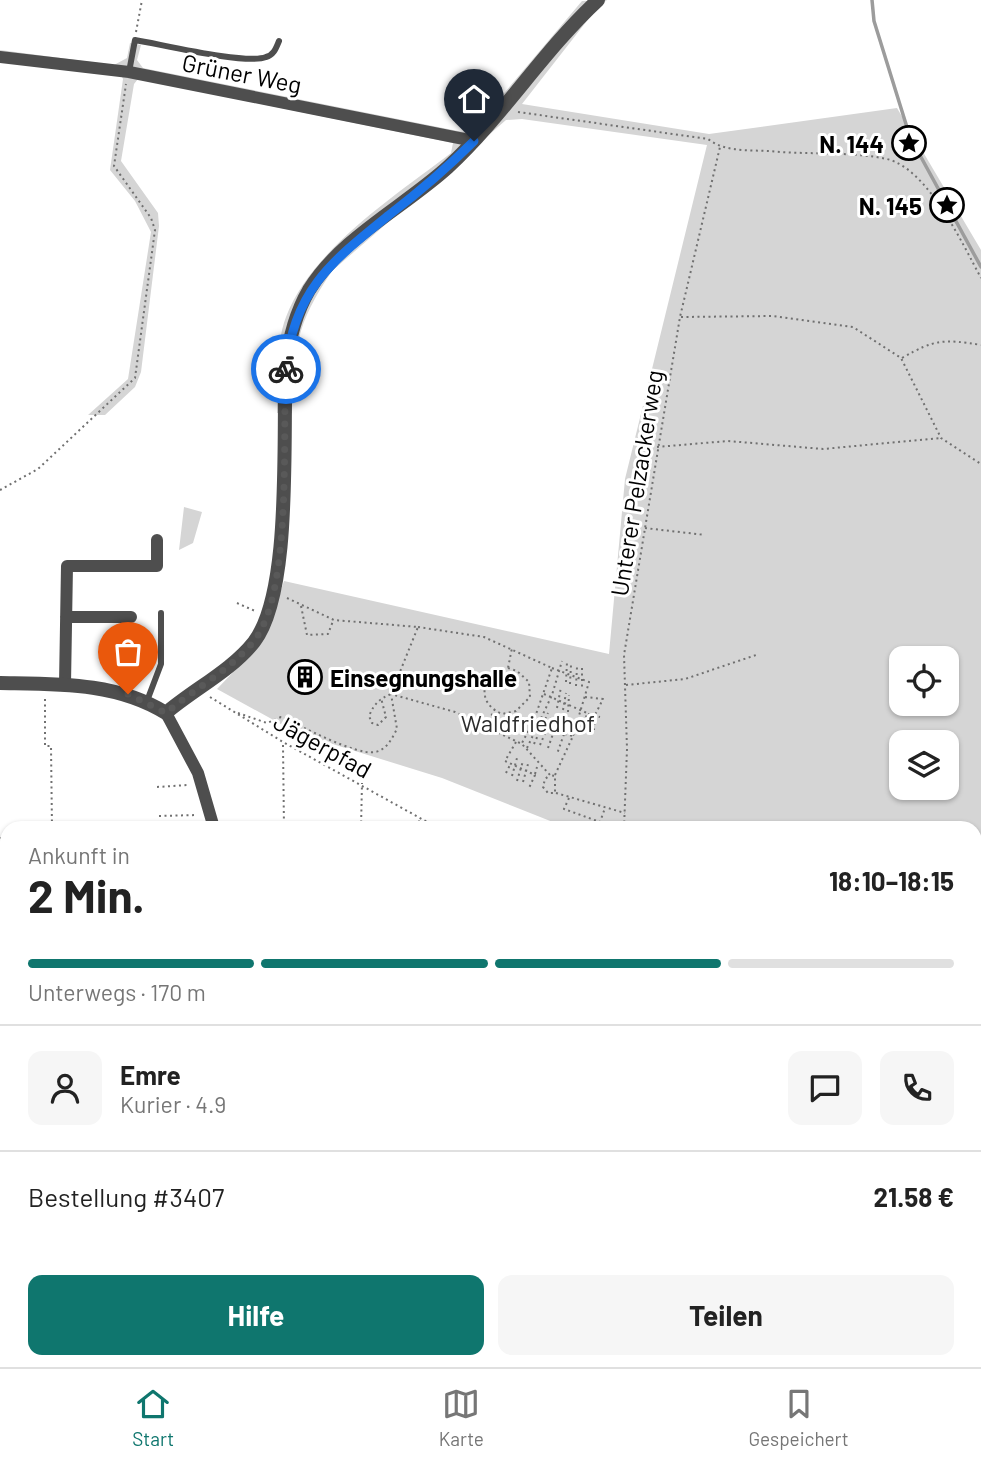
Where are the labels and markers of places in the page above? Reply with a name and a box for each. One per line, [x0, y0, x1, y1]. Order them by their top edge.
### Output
pin [444, 69, 504, 141]
place icon: N. 144 [890, 124, 928, 162]
place label: N. 144 [819, 129, 884, 158]
place icon: N. 145 [928, 186, 966, 224]
place label: N. 145 [859, 191, 922, 220]
pin [98, 622, 158, 694]
building icon: Einsegnungshalle [286, 658, 324, 696]
place label: Einsegnungshalle [330, 663, 517, 692]

